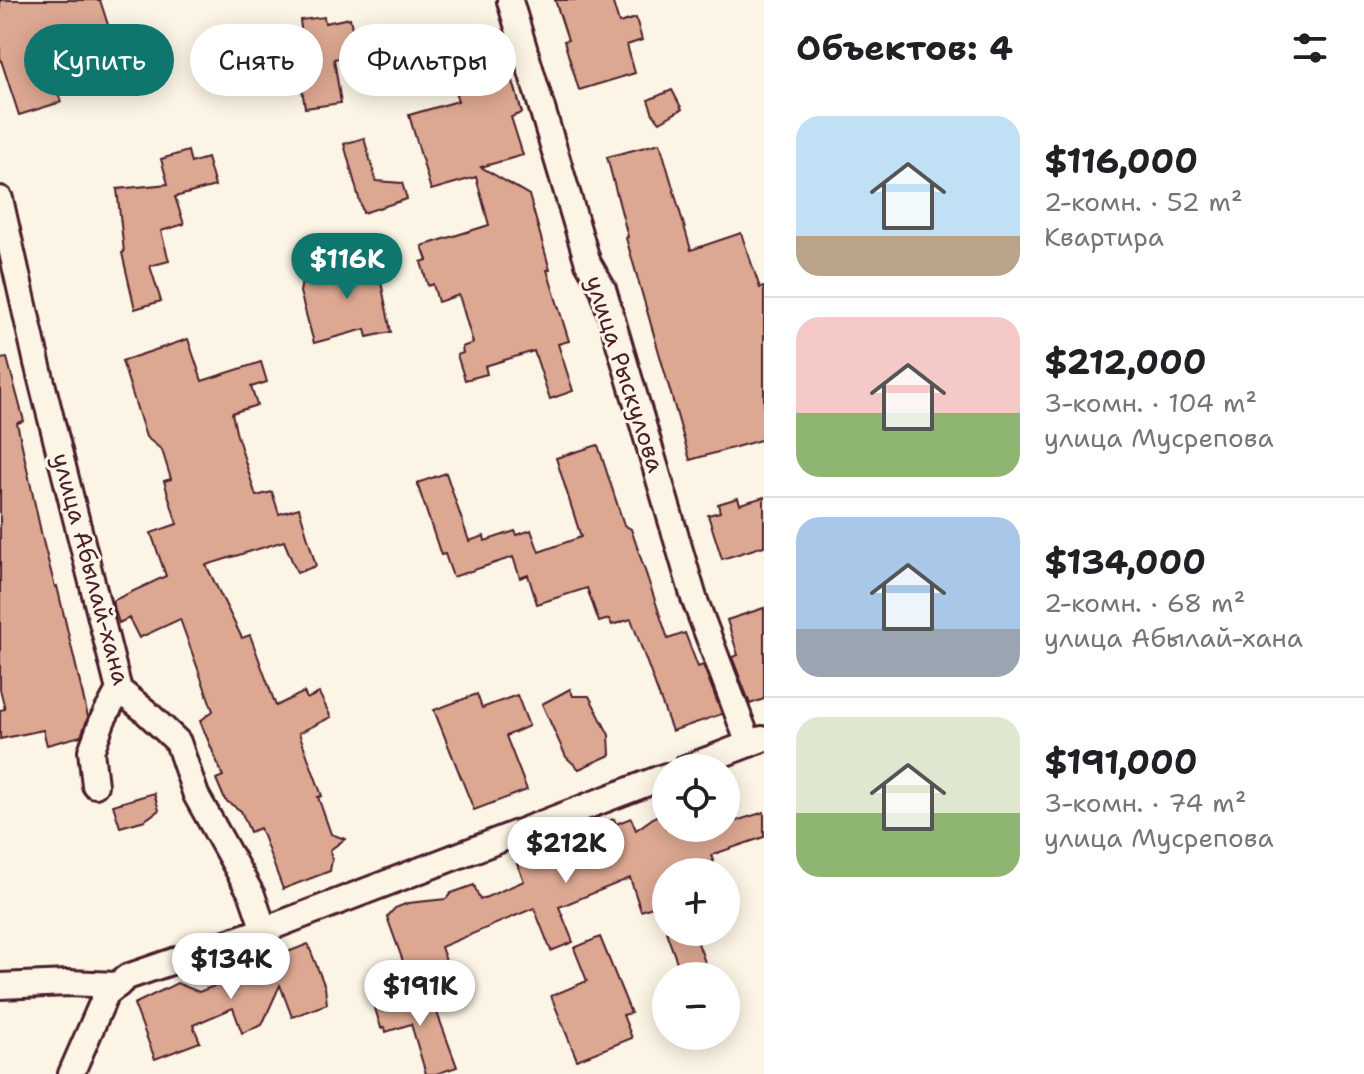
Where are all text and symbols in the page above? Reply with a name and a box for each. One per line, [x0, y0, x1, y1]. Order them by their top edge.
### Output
chip: Купить [24, 24, 174, 96]
chip: Снять [190, 24, 323, 96]
chip: Фильтры [339, 24, 516, 96]
text: Объектов: 4 [796, 25, 1013, 71]
icon: filters [1288, 26, 1332, 70]
text: $116,000 [1044, 138, 1198, 184]
icon: home [860, 148, 956, 244]
text: 2-комн. · 52 m² [1044, 184, 1243, 219]
text: Квартира [1044, 219, 1164, 254]
pin: $116K [291, 233, 403, 301]
text: $116K [309, 241, 385, 276]
street label: улица Рыскулова [578, 272, 672, 476]
text: $212,000 [1044, 339, 1206, 385]
icon: home [860, 349, 956, 445]
text: 3-комн. · 104 m² [1044, 385, 1257, 420]
text: улица Мусрепова [1044, 420, 1274, 455]
street label: улица Абылай-хана [45, 449, 137, 689]
text: $134,000 [1044, 539, 1206, 585]
icon: home [860, 549, 956, 645]
text: 2-комн. · 68 m² [1044, 585, 1245, 620]
text: улица Абылай-хана [1044, 620, 1303, 655]
text: $191,000 [1044, 739, 1198, 785]
icon: home [860, 749, 956, 845]
map controls [652, 754, 740, 1050]
button: locate [652, 754, 740, 842]
text: 3-комн. · 74 m² [1044, 785, 1247, 820]
pin: $212K [510, 817, 622, 885]
text: улица Мусрепова [1044, 820, 1274, 855]
text: $212K [525, 825, 607, 860]
button: + [652, 858, 740, 946]
pin: $134K [175, 933, 287, 1001]
text: $134K [190, 941, 272, 976]
pin: $191K [364, 960, 476, 1028]
button: − [652, 962, 740, 1050]
text: $191K [382, 968, 458, 1003]

